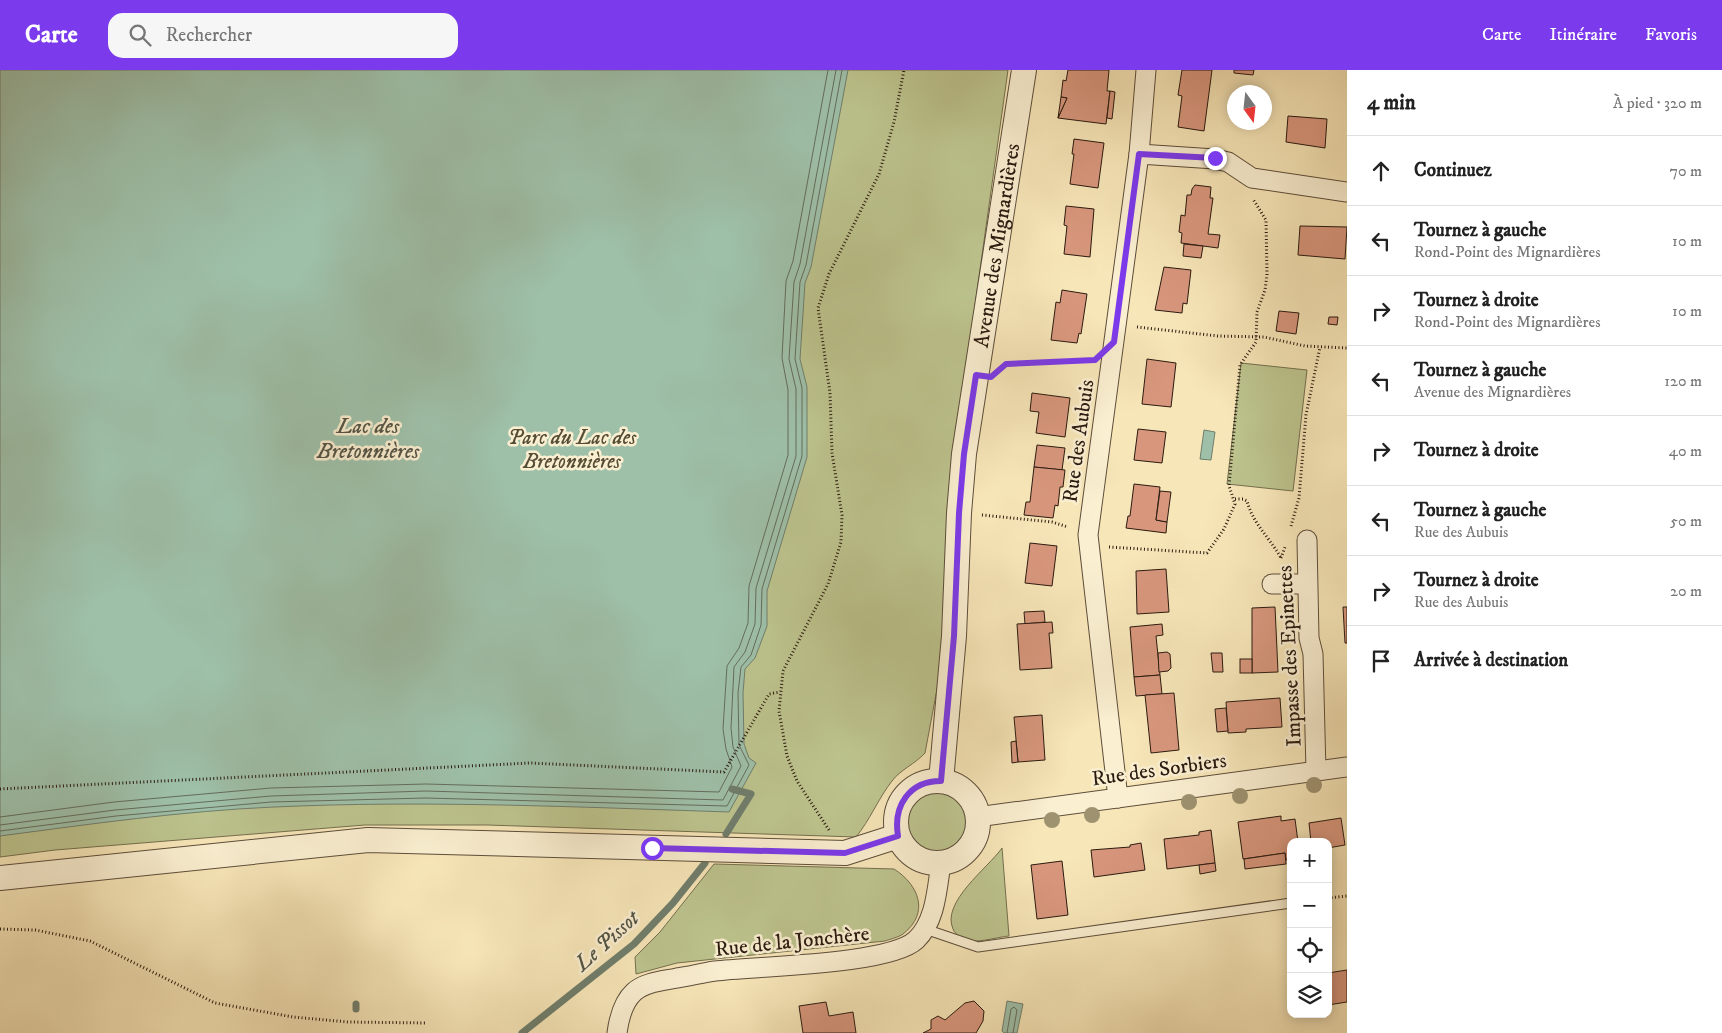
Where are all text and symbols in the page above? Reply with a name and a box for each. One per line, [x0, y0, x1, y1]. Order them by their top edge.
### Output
search box [108, 13, 458, 58]
text: Carte [25, 20, 78, 50]
icon: search [126, 21, 154, 49]
text: Rechercher [166, 24, 252, 47]
text: Carte [1482, 24, 1522, 46]
text: Itinéraire [1550, 24, 1617, 46]
text: Favoris [1645, 24, 1697, 46]
north arrow [1227, 85, 1272, 130]
text: 4 min [1367, 90, 1416, 116]
text: À pied · 320 m [1613, 93, 1702, 113]
street label: Avenue des Mignardières [969, 142, 1026, 350]
route end [1204, 147, 1227, 170]
icon: ahead [1367, 157, 1395, 185]
text: Continuez [1414, 159, 1492, 182]
text: 70 m [1670, 161, 1702, 181]
text: Tournez à gauche [1414, 219, 1546, 242]
icon: left [1367, 227, 1395, 255]
text: 10 m [1672, 231, 1702, 251]
text: Rond-Point des Mignardières [1414, 242, 1601, 262]
text: Tournez à droite [1414, 289, 1539, 312]
icon: right [1367, 297, 1395, 325]
text: 10 m [1672, 301, 1702, 321]
text: Rond-Point des Mignardières [1414, 312, 1601, 332]
text: Tournez à gauche [1414, 359, 1546, 382]
icon: left [1367, 367, 1395, 395]
text: 120 m [1664, 371, 1702, 391]
street label: Rue des Aubuis [1057, 378, 1100, 504]
text: Avenue des Mignardières [1414, 382, 1571, 402]
water label: Lac des Bretonnières [316, 413, 420, 465]
park label: Parc du Lac des Bretonnières [508, 425, 637, 475]
icon: right [1367, 437, 1395, 465]
text: Tournez à droite [1414, 439, 1539, 462]
text: 40 m [1669, 441, 1702, 461]
text: Tournez à gauche [1414, 499, 1546, 522]
icon: left [1367, 507, 1395, 535]
text: 50 m [1670, 511, 1702, 531]
text: Rue des Aubuis [1414, 522, 1508, 542]
street label: Impasse des Epinettes [1272, 565, 1308, 747]
text: Tournez à droite [1414, 569, 1539, 592]
icon: right [1367, 577, 1395, 605]
text: 20 m [1670, 581, 1702, 601]
text: Rue des Aubuis [1414, 592, 1508, 612]
icon: arrive [1367, 647, 1395, 675]
text: Arrivée à destination [1414, 649, 1568, 672]
street label: Rue des Sorbiers [1090, 748, 1228, 792]
route start [641, 837, 664, 860]
map controls [1287, 838, 1332, 1018]
button: + [1287, 838, 1332, 883]
button: − [1287, 883, 1332, 928]
water label: Le Pissot [568, 904, 646, 978]
street label: Rue de la Jonchère [714, 921, 871, 963]
button: locate [1287, 928, 1332, 973]
button: layers [1287, 973, 1332, 1018]

